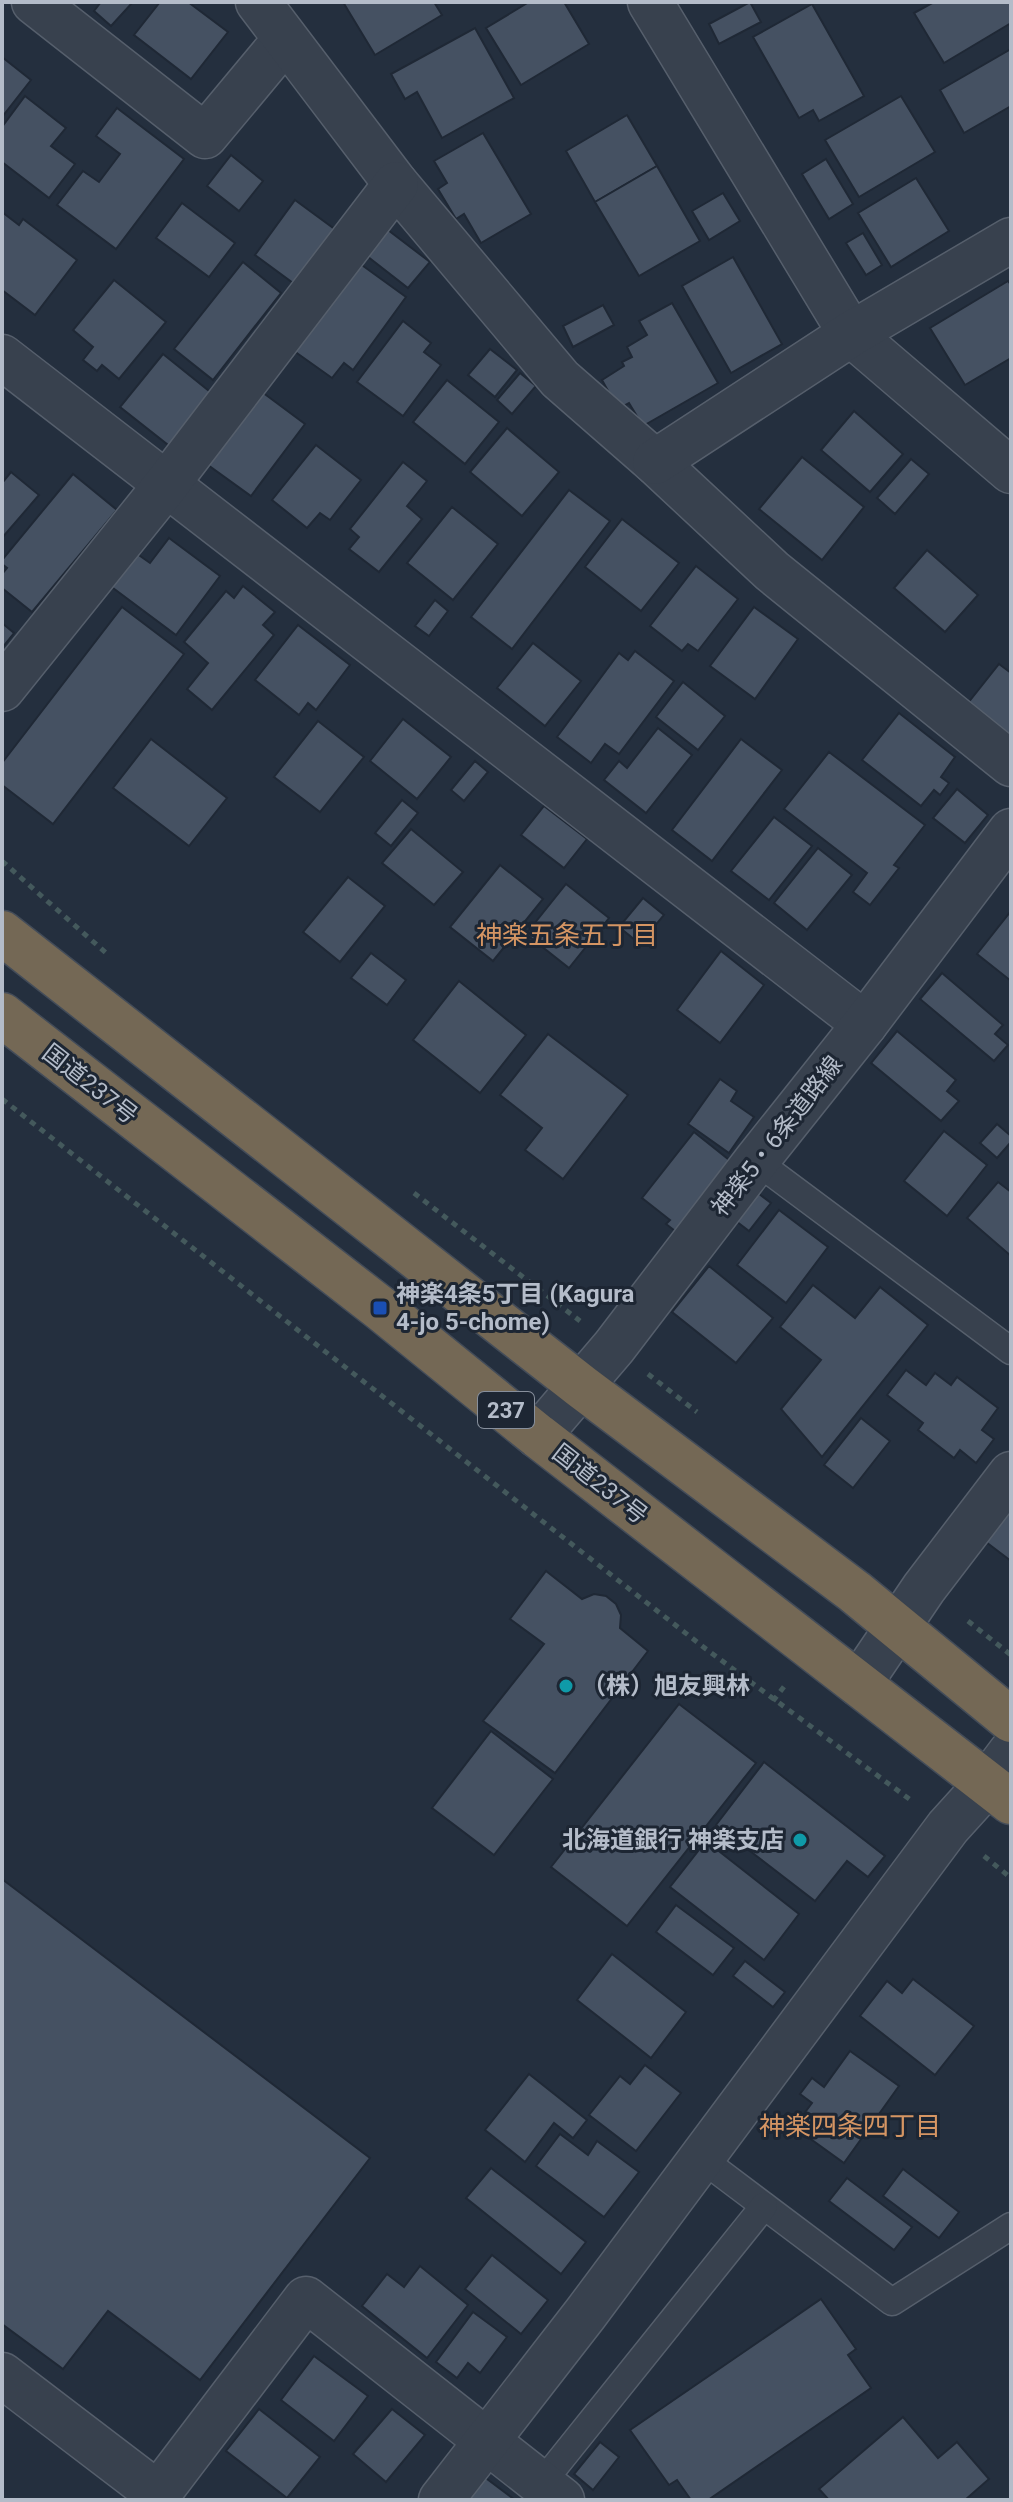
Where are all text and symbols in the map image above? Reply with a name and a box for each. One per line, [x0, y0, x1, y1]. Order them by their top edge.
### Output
district label: 神楽五条五丁目 [476, 920, 658, 950]
street label: 国道237号 [37, 1038, 143, 1130]
street label: 神楽5・6条道路線 [706, 1051, 848, 1221]
place label: 神楽4条5丁目 (Kagura 4-jo 5-chome) [396, 1280, 635, 1336]
marker: 神楽4条5丁目 (Kagura 4-jo 5-chome) [371, 1299, 389, 1317]
road number: 237 [478, 1392, 534, 1428]
street label: 国道237号 [547, 1438, 653, 1530]
place label: （株）旭友興林 [582, 1672, 750, 1700]
marker: （株）旭友興林 [557, 1677, 575, 1695]
place label: 北海道銀行 神楽支店 [562, 1826, 784, 1854]
marker: 北海道銀行 神楽支店 [791, 1831, 809, 1849]
district label: 神楽四条四丁目 [759, 2111, 941, 2141]

